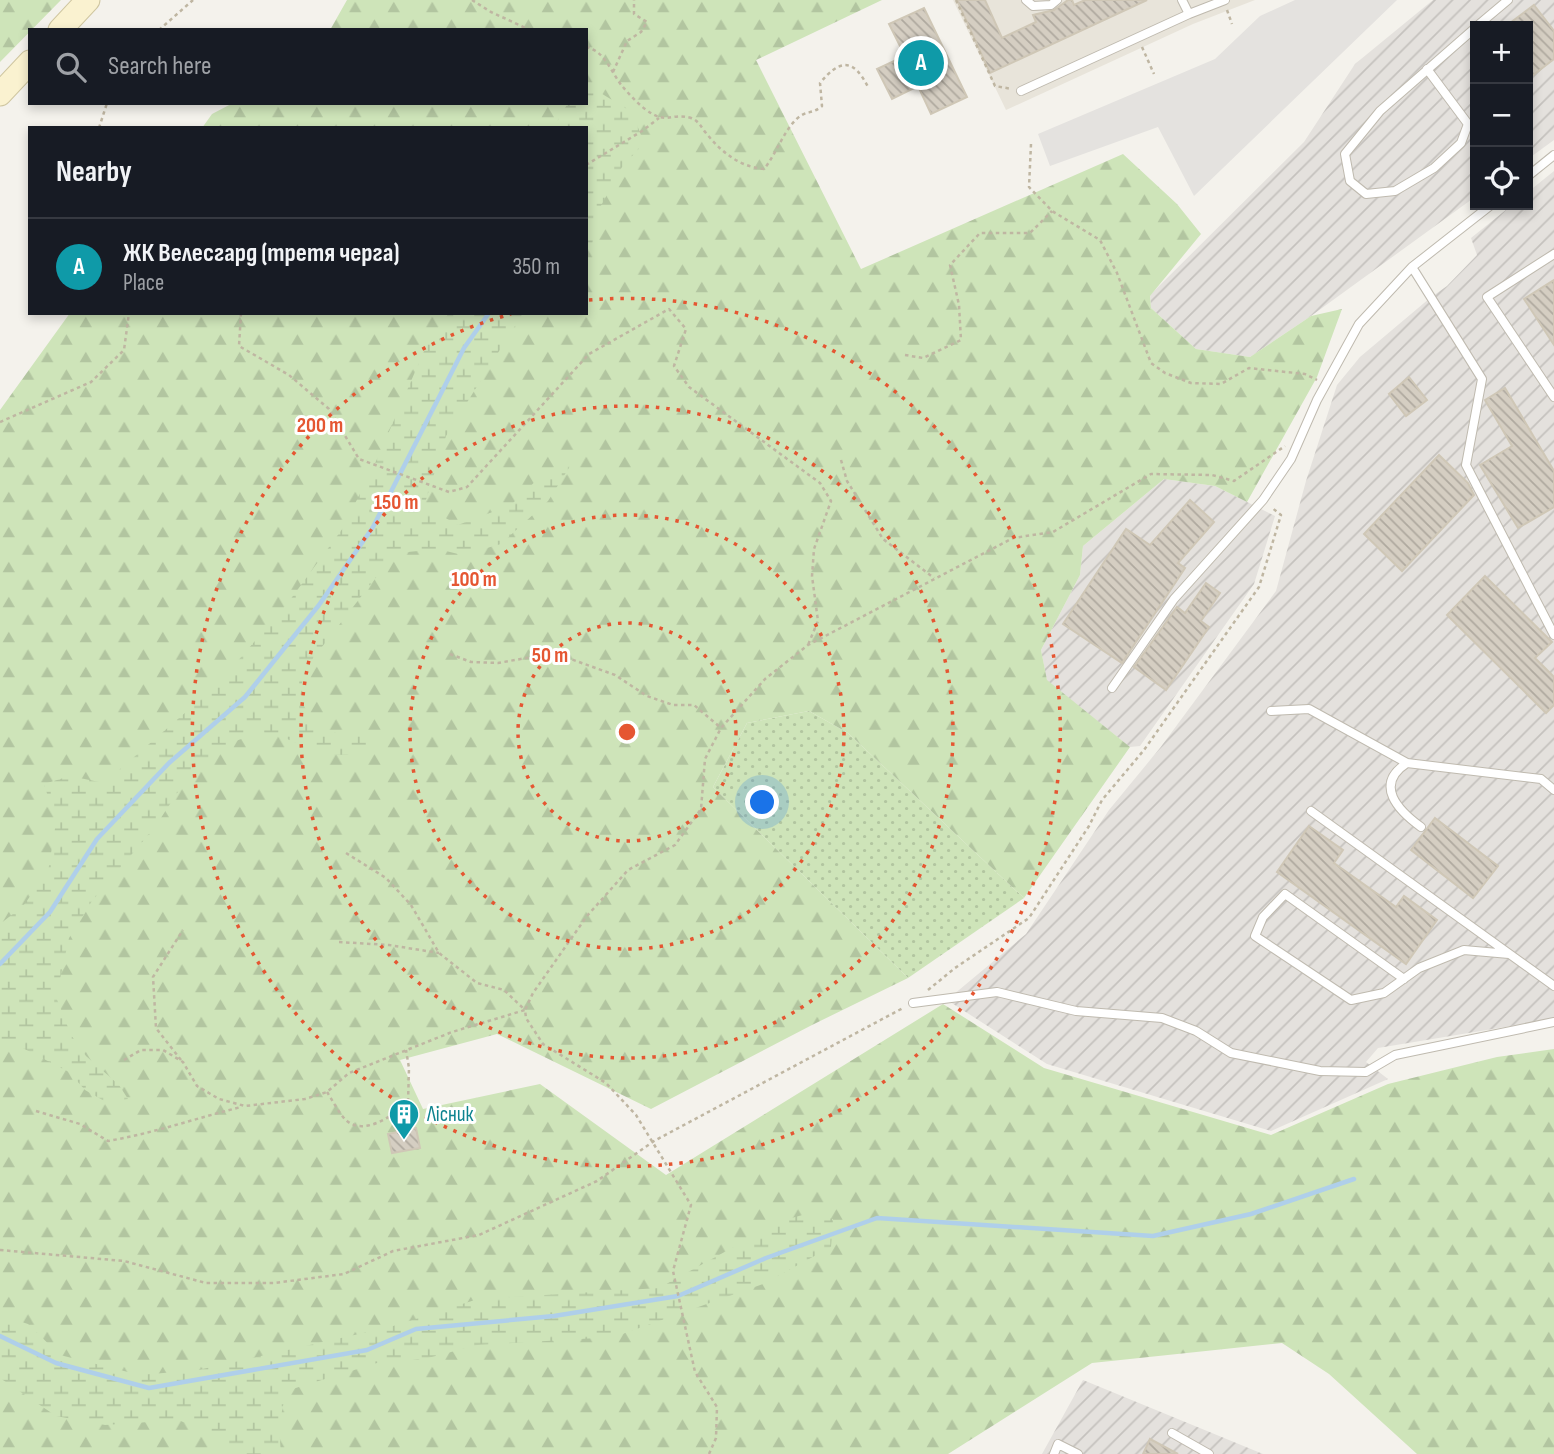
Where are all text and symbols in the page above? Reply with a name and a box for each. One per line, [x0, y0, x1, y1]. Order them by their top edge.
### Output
map controls [1470, 21, 1533, 210]
button: + [1470, 21, 1533, 84]
search box [28, 28, 588, 105]
pin: A [898, 37, 944, 89]
icon: search [52, 48, 90, 86]
text: Search here [108, 51, 211, 82]
button: − [1470, 84, 1533, 147]
button: locate [1470, 147, 1533, 210]
text: Nearby [56, 154, 132, 190]
text: ЖК Велесгард (третя черга) [123, 238, 399, 269]
text: A [74, 253, 84, 281]
text: 350 m [512, 253, 560, 281]
text: Place [123, 269, 164, 297]
text: 200 m [297, 413, 343, 438]
text: 150 m [374, 490, 418, 515]
text: 100 m [451, 567, 497, 592]
text: 50 m [532, 643, 568, 668]
centre of rings [615, 720, 639, 744]
your location [745, 785, 779, 819]
building icon: Лісник [387, 1097, 421, 1141]
place label: Лісник [426, 1102, 474, 1127]

